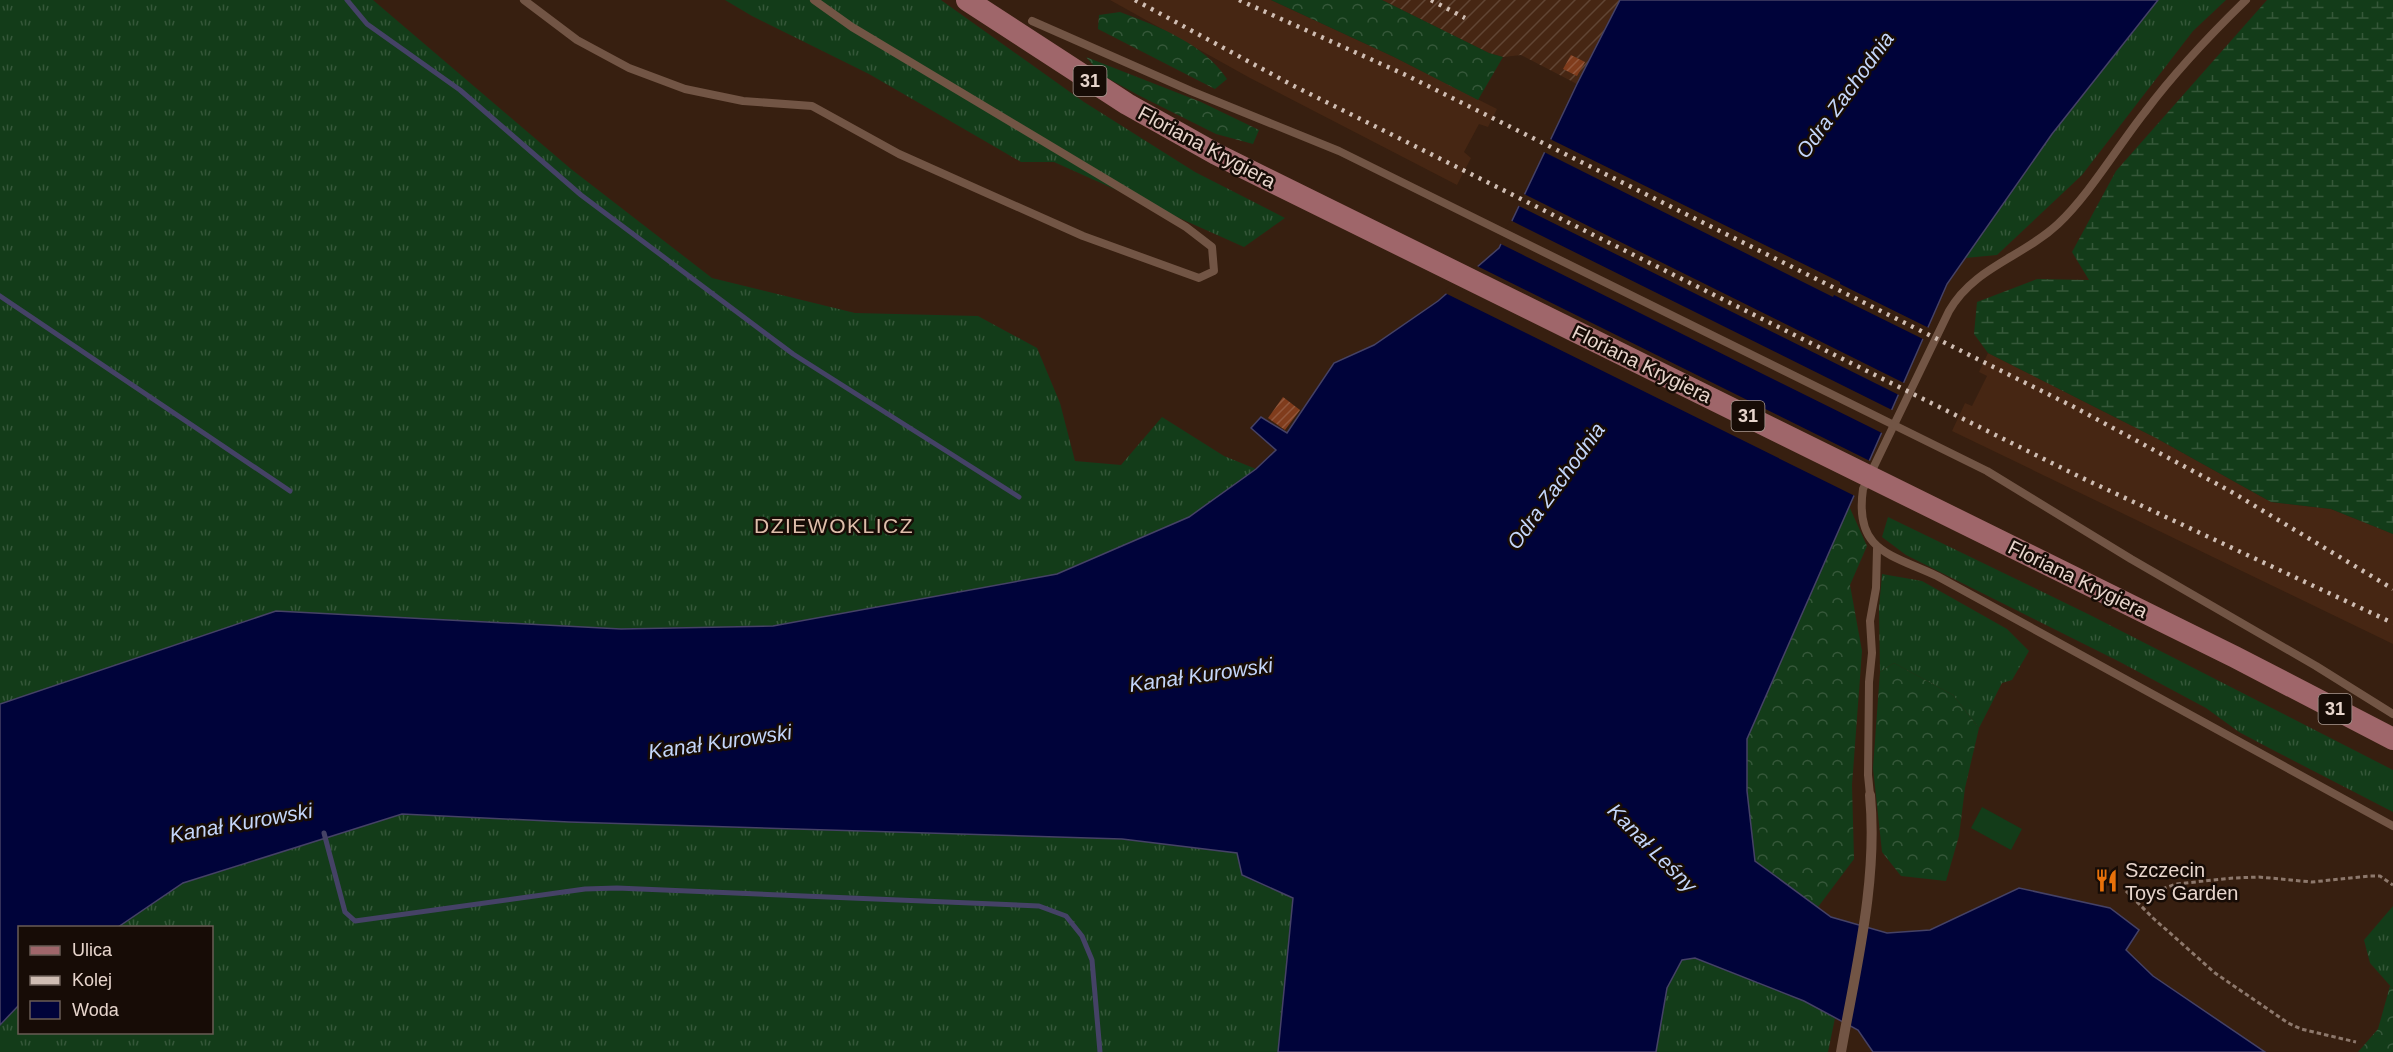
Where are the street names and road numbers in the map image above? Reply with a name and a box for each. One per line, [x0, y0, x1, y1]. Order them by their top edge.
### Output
road number: 31 [1074, 66, 1106, 96]
street label: Floriana Krygiera [1135, 102, 1280, 193]
street label: Floriana Krygiera [1569, 321, 1716, 408]
road number: 31 [1732, 401, 1764, 431]
street label: Floriana Krygiera [2005, 536, 2152, 623]
road number: 31 [2318, 694, 2352, 724]

